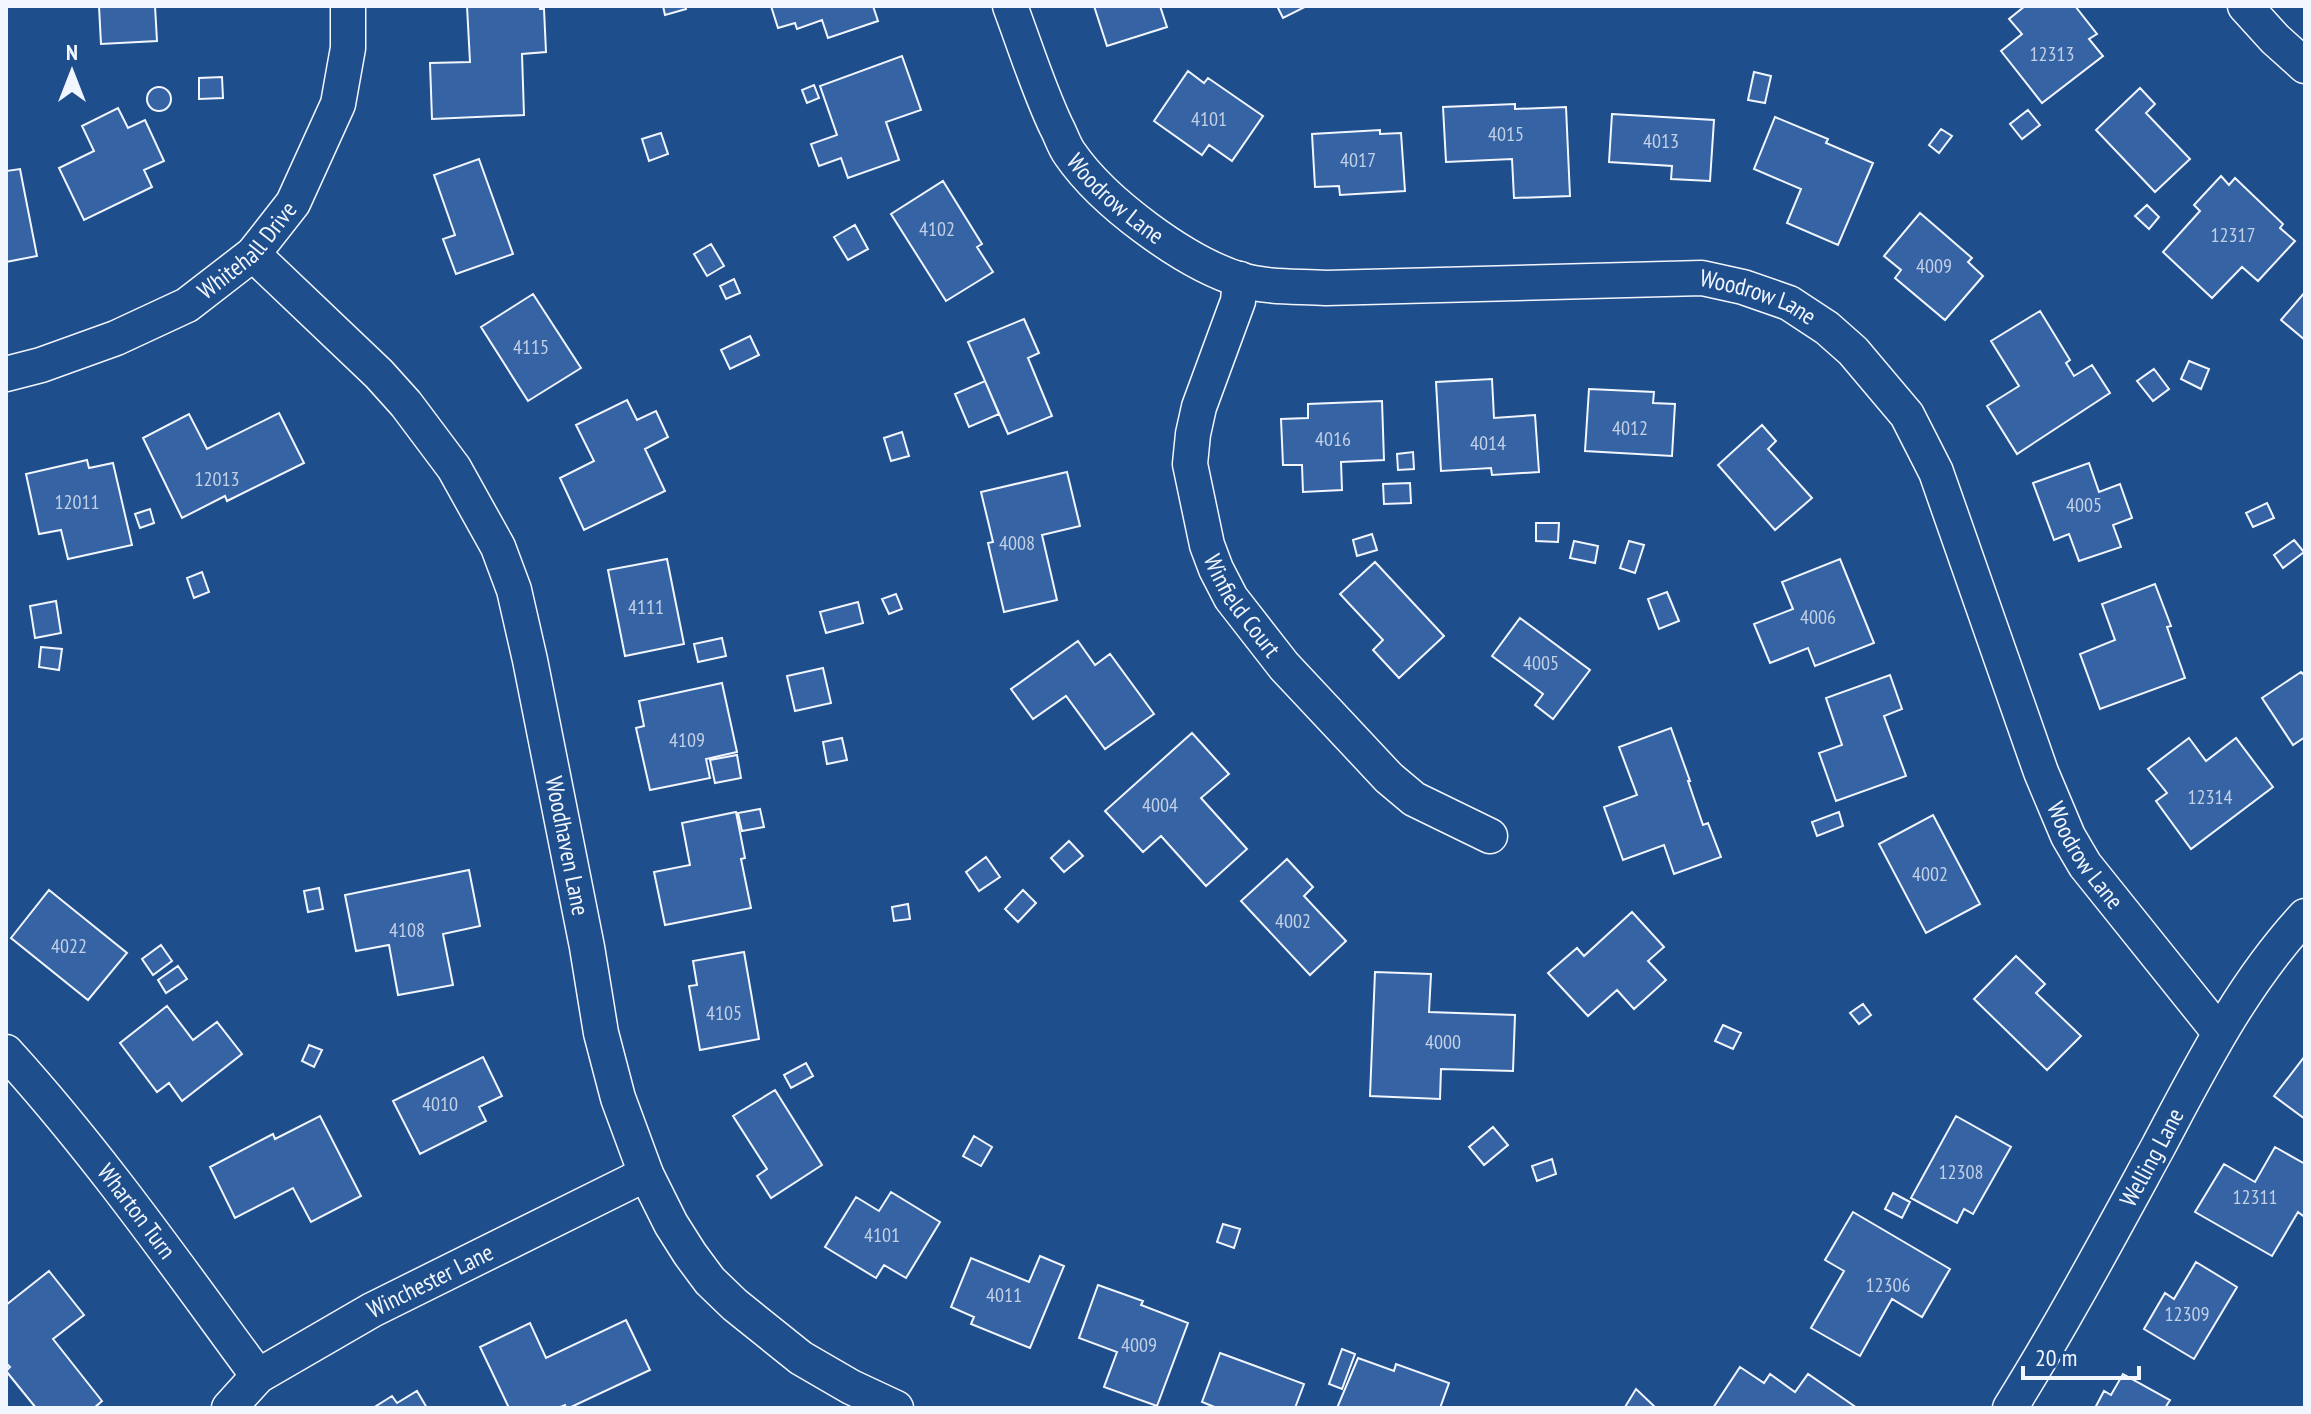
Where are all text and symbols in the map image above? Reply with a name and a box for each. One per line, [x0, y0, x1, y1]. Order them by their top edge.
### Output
north arrow [32, 32, 112, 112]
text: N [66, 38, 78, 66]
house number: 12313 [2030, 41, 2075, 67]
house number: 4101 [1191, 106, 1227, 132]
house number: 4015 [1488, 121, 1524, 147]
house number: 4013 [1643, 128, 1679, 154]
street label: Woodrow Lane [1060, 147, 1170, 251]
house number: 4017 [1340, 147, 1376, 173]
street label: Whitehall Drive [191, 195, 303, 306]
house number: 4102 [919, 216, 955, 242]
house number: 12317 [2211, 222, 2256, 248]
house number: 4009 [1916, 253, 1952, 279]
street label: Woodrow Lane [1697, 262, 1822, 332]
house number: 4115 [513, 334, 549, 360]
house number: 4012 [1612, 415, 1648, 441]
house number: 4016 [1315, 426, 1351, 452]
house number: 4014 [1470, 430, 1506, 456]
house number: 12013 [195, 466, 240, 492]
house number: 12011 [55, 489, 100, 515]
house number: 4005 [2066, 492, 2102, 518]
house number: 4008 [999, 530, 1035, 556]
street label: Winfield Court [1197, 550, 1288, 664]
house number: 4111 [628, 594, 664, 620]
house number: 4006 [1800, 604, 1836, 630]
house number: 4005 [1523, 650, 1559, 676]
house number: 4109 [669, 727, 705, 753]
street label: Woodhaven Lane [538, 774, 596, 918]
house number: 12314 [2188, 784, 2233, 810]
house number: 4004 [1142, 792, 1178, 818]
street label: Woodrow Lane [2040, 797, 2130, 915]
house number: 4002 [1912, 861, 1948, 887]
house number: 4002 [1275, 908, 1311, 934]
house number: 4108 [389, 917, 425, 943]
house number: 4022 [51, 933, 87, 959]
house number: 4105 [706, 1000, 742, 1026]
house number: 4000 [1425, 1029, 1461, 1055]
house number: 4010 [422, 1091, 458, 1117]
street label: Welling Lane [2112, 1103, 2191, 1212]
street label: Wharton Turn [91, 1157, 183, 1265]
house number: 12308 [1939, 1159, 1984, 1185]
house number: 12311 [2233, 1184, 2278, 1210]
house number: 4101 [864, 1222, 900, 1248]
street label: Winchester Lane [362, 1236, 498, 1325]
house number: 12306 [1866, 1272, 1911, 1298]
house number: 4011 [986, 1282, 1022, 1308]
house number: 12309 [2165, 1301, 2210, 1327]
scale bar [2023, 1330, 2139, 1380]
house number: 4009 [1121, 1332, 1157, 1358]
text: 20 m [2035, 1342, 2077, 1373]

